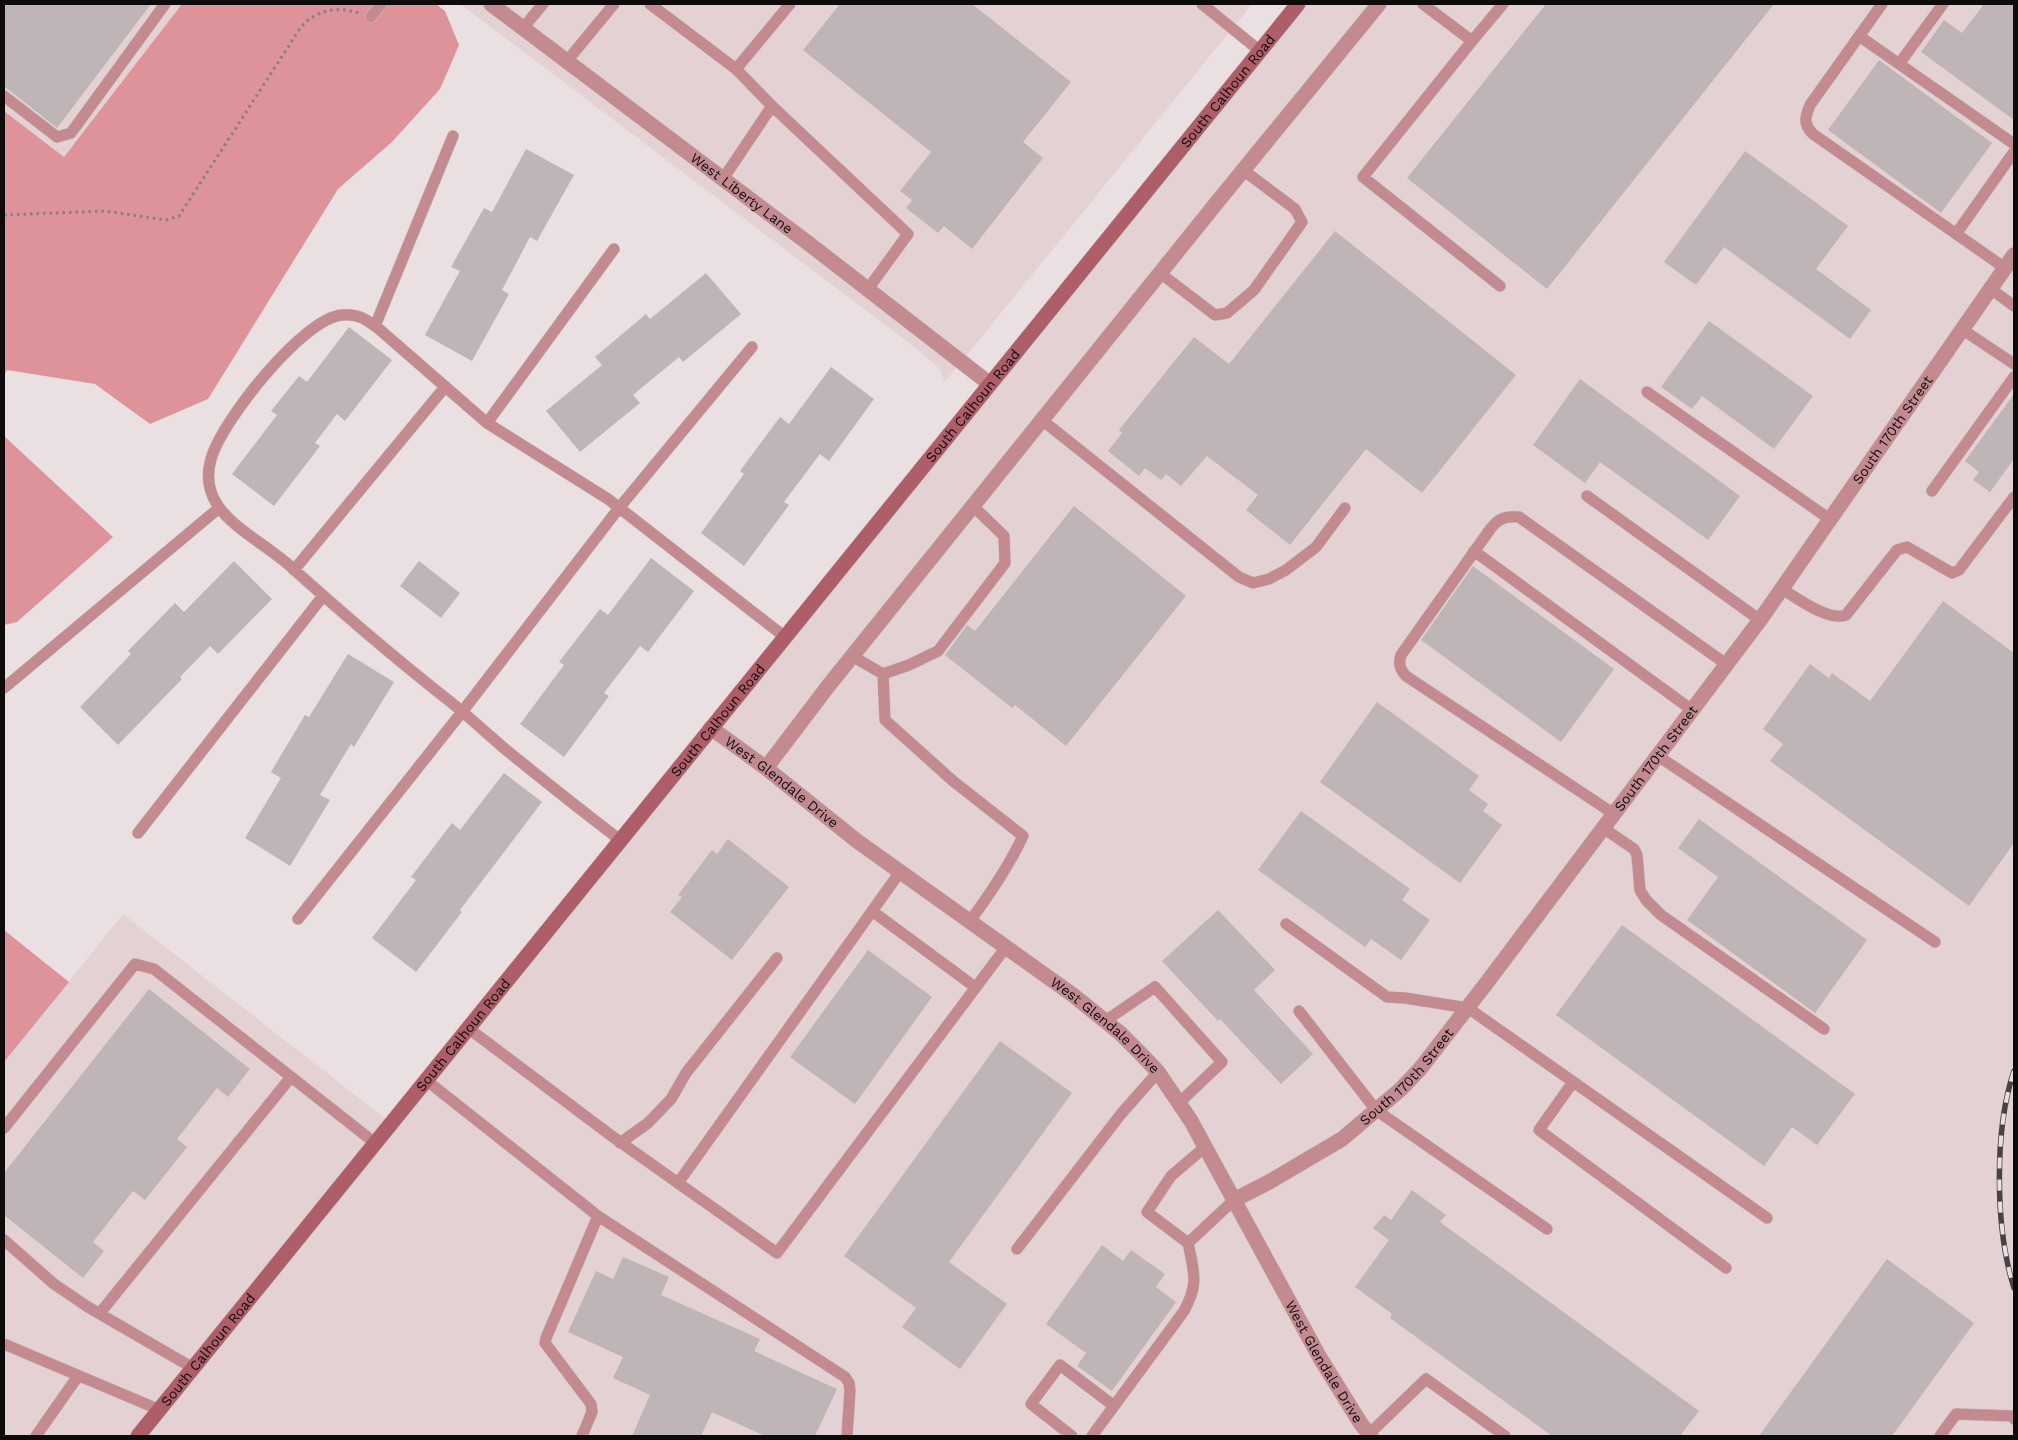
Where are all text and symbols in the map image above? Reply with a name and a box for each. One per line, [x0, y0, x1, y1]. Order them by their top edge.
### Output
street label: South Calhoun Road [1177, 31, 1278, 151]
street label: West Liberty Lane [687, 149, 796, 237]
street label: South Calhoun Road [922, 346, 1023, 465]
street label: South 170th Street [1849, 372, 1936, 487]
street label: South Calhoun Road [667, 661, 768, 780]
street label: South 170th Street [1611, 702, 1701, 814]
street label: West Glendale Drive [722, 733, 842, 831]
street label: West Glendale Drive [1048, 974, 1163, 1077]
street label: South Calhoun Road [412, 975, 513, 1095]
street label: South 170th Street [1356, 1025, 1456, 1128]
street label: South Calhoun Road [157, 1290, 258, 1409]
street label: West Glendale Drive [1282, 1298, 1366, 1426]

